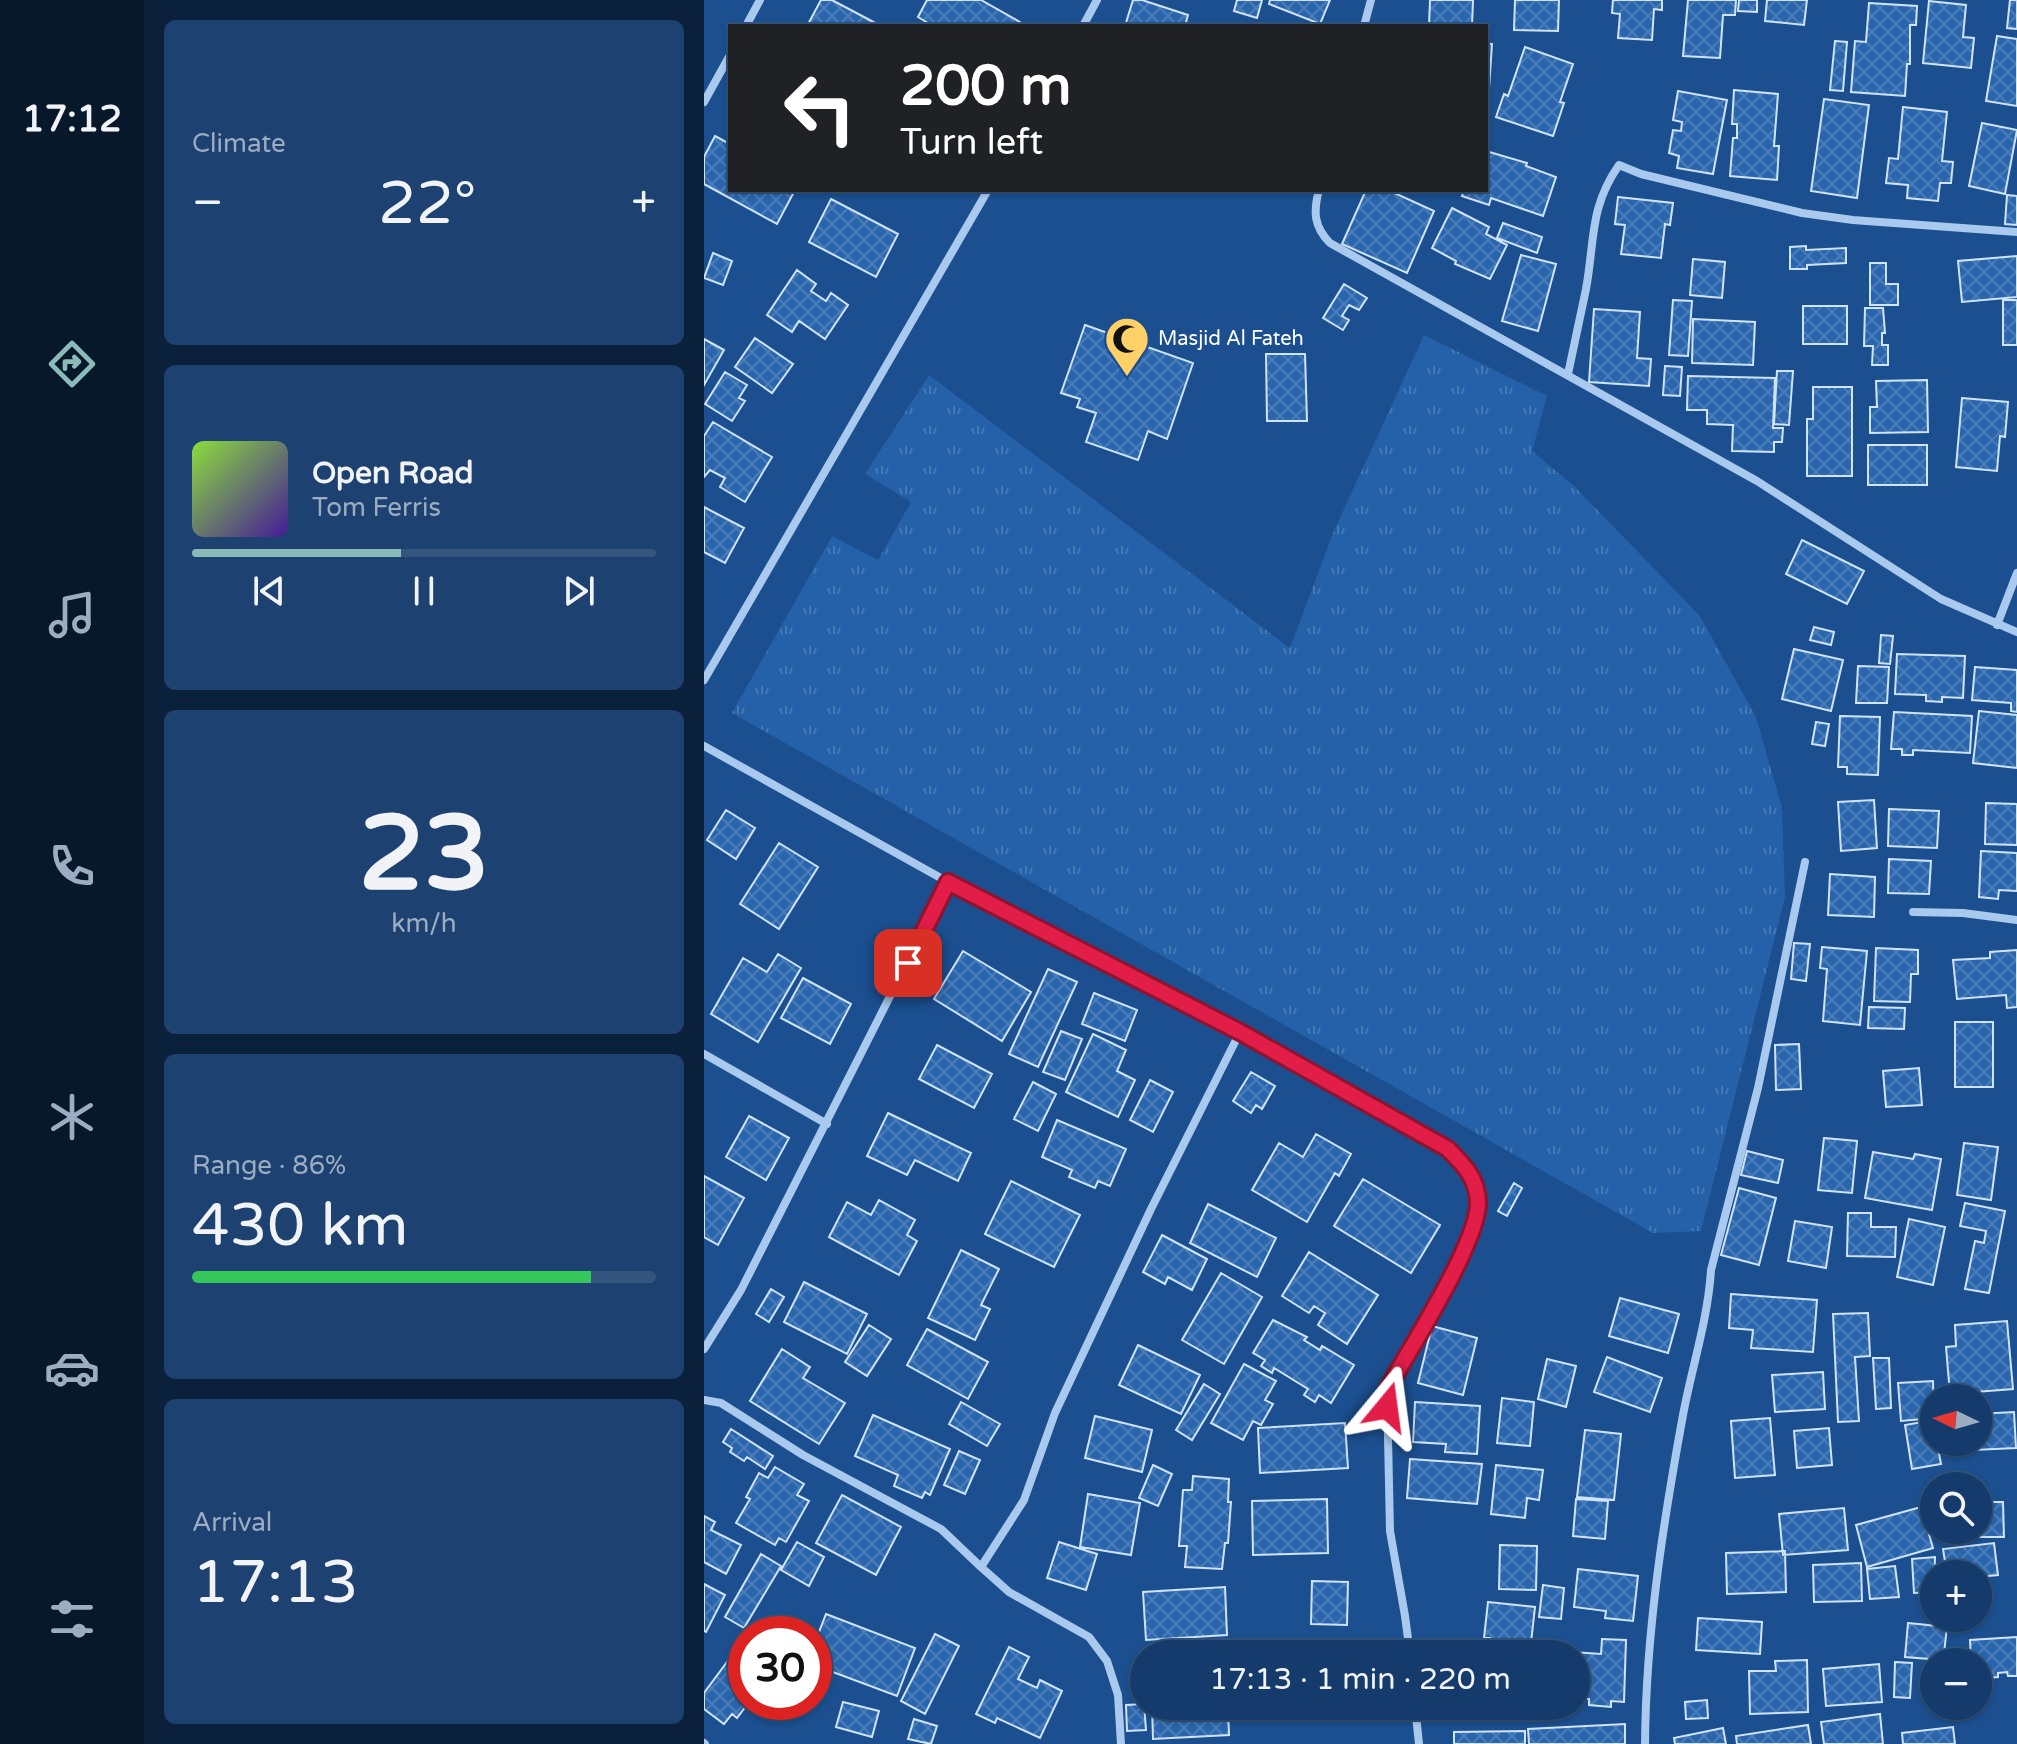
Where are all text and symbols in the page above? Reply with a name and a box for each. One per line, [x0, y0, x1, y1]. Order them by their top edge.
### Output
text: 200 m [900, 53, 1071, 120]
icon: left [768, 56, 872, 160]
text: 17:12 [22, 98, 122, 141]
text: Turn left [900, 121, 1043, 164]
text: Climate [192, 128, 286, 159]
text: 22° [378, 168, 476, 240]
text: − [192, 177, 223, 230]
text: + [631, 177, 656, 230]
mosque icon: Masjid Al Fateh [1103, 315, 1151, 378]
place label: Masjid Al Fateh [1158, 327, 1304, 351]
icon: directions [44, 336, 100, 392]
text: Open Road [312, 455, 473, 492]
text: Tom Ferris [312, 492, 441, 523]
icon: previous [247, 569, 291, 613]
icon: pause [402, 569, 446, 613]
icon: next [557, 569, 601, 613]
icon: music [44, 587, 100, 643]
text: 23 [359, 793, 489, 918]
icon: phone [44, 838, 100, 894]
text: km/h [391, 908, 457, 939]
pin [874, 929, 942, 997]
icon: arrive [886, 941, 930, 985]
icon: climate [44, 1089, 100, 1145]
text: Range · 86% [192, 1150, 346, 1181]
text: 430 km [192, 1190, 408, 1262]
icon: car [44, 1340, 100, 1396]
position arrow [1345, 1365, 1429, 1449]
north arrow [1920, 1384, 1992, 1456]
map controls [1920, 1384, 1992, 1720]
button: search [1920, 1472, 1992, 1544]
text: Arrival [192, 1507, 272, 1538]
text: 17:13 [192, 1547, 358, 1619]
button: + [1920, 1560, 1992, 1632]
icon: filters [44, 1591, 100, 1647]
speed limit sign: 30 [728, 1616, 832, 1720]
button: − [1920, 1648, 1992, 1720]
text: 17:13 · 1 min · 220 m [1209, 1661, 1511, 1698]

